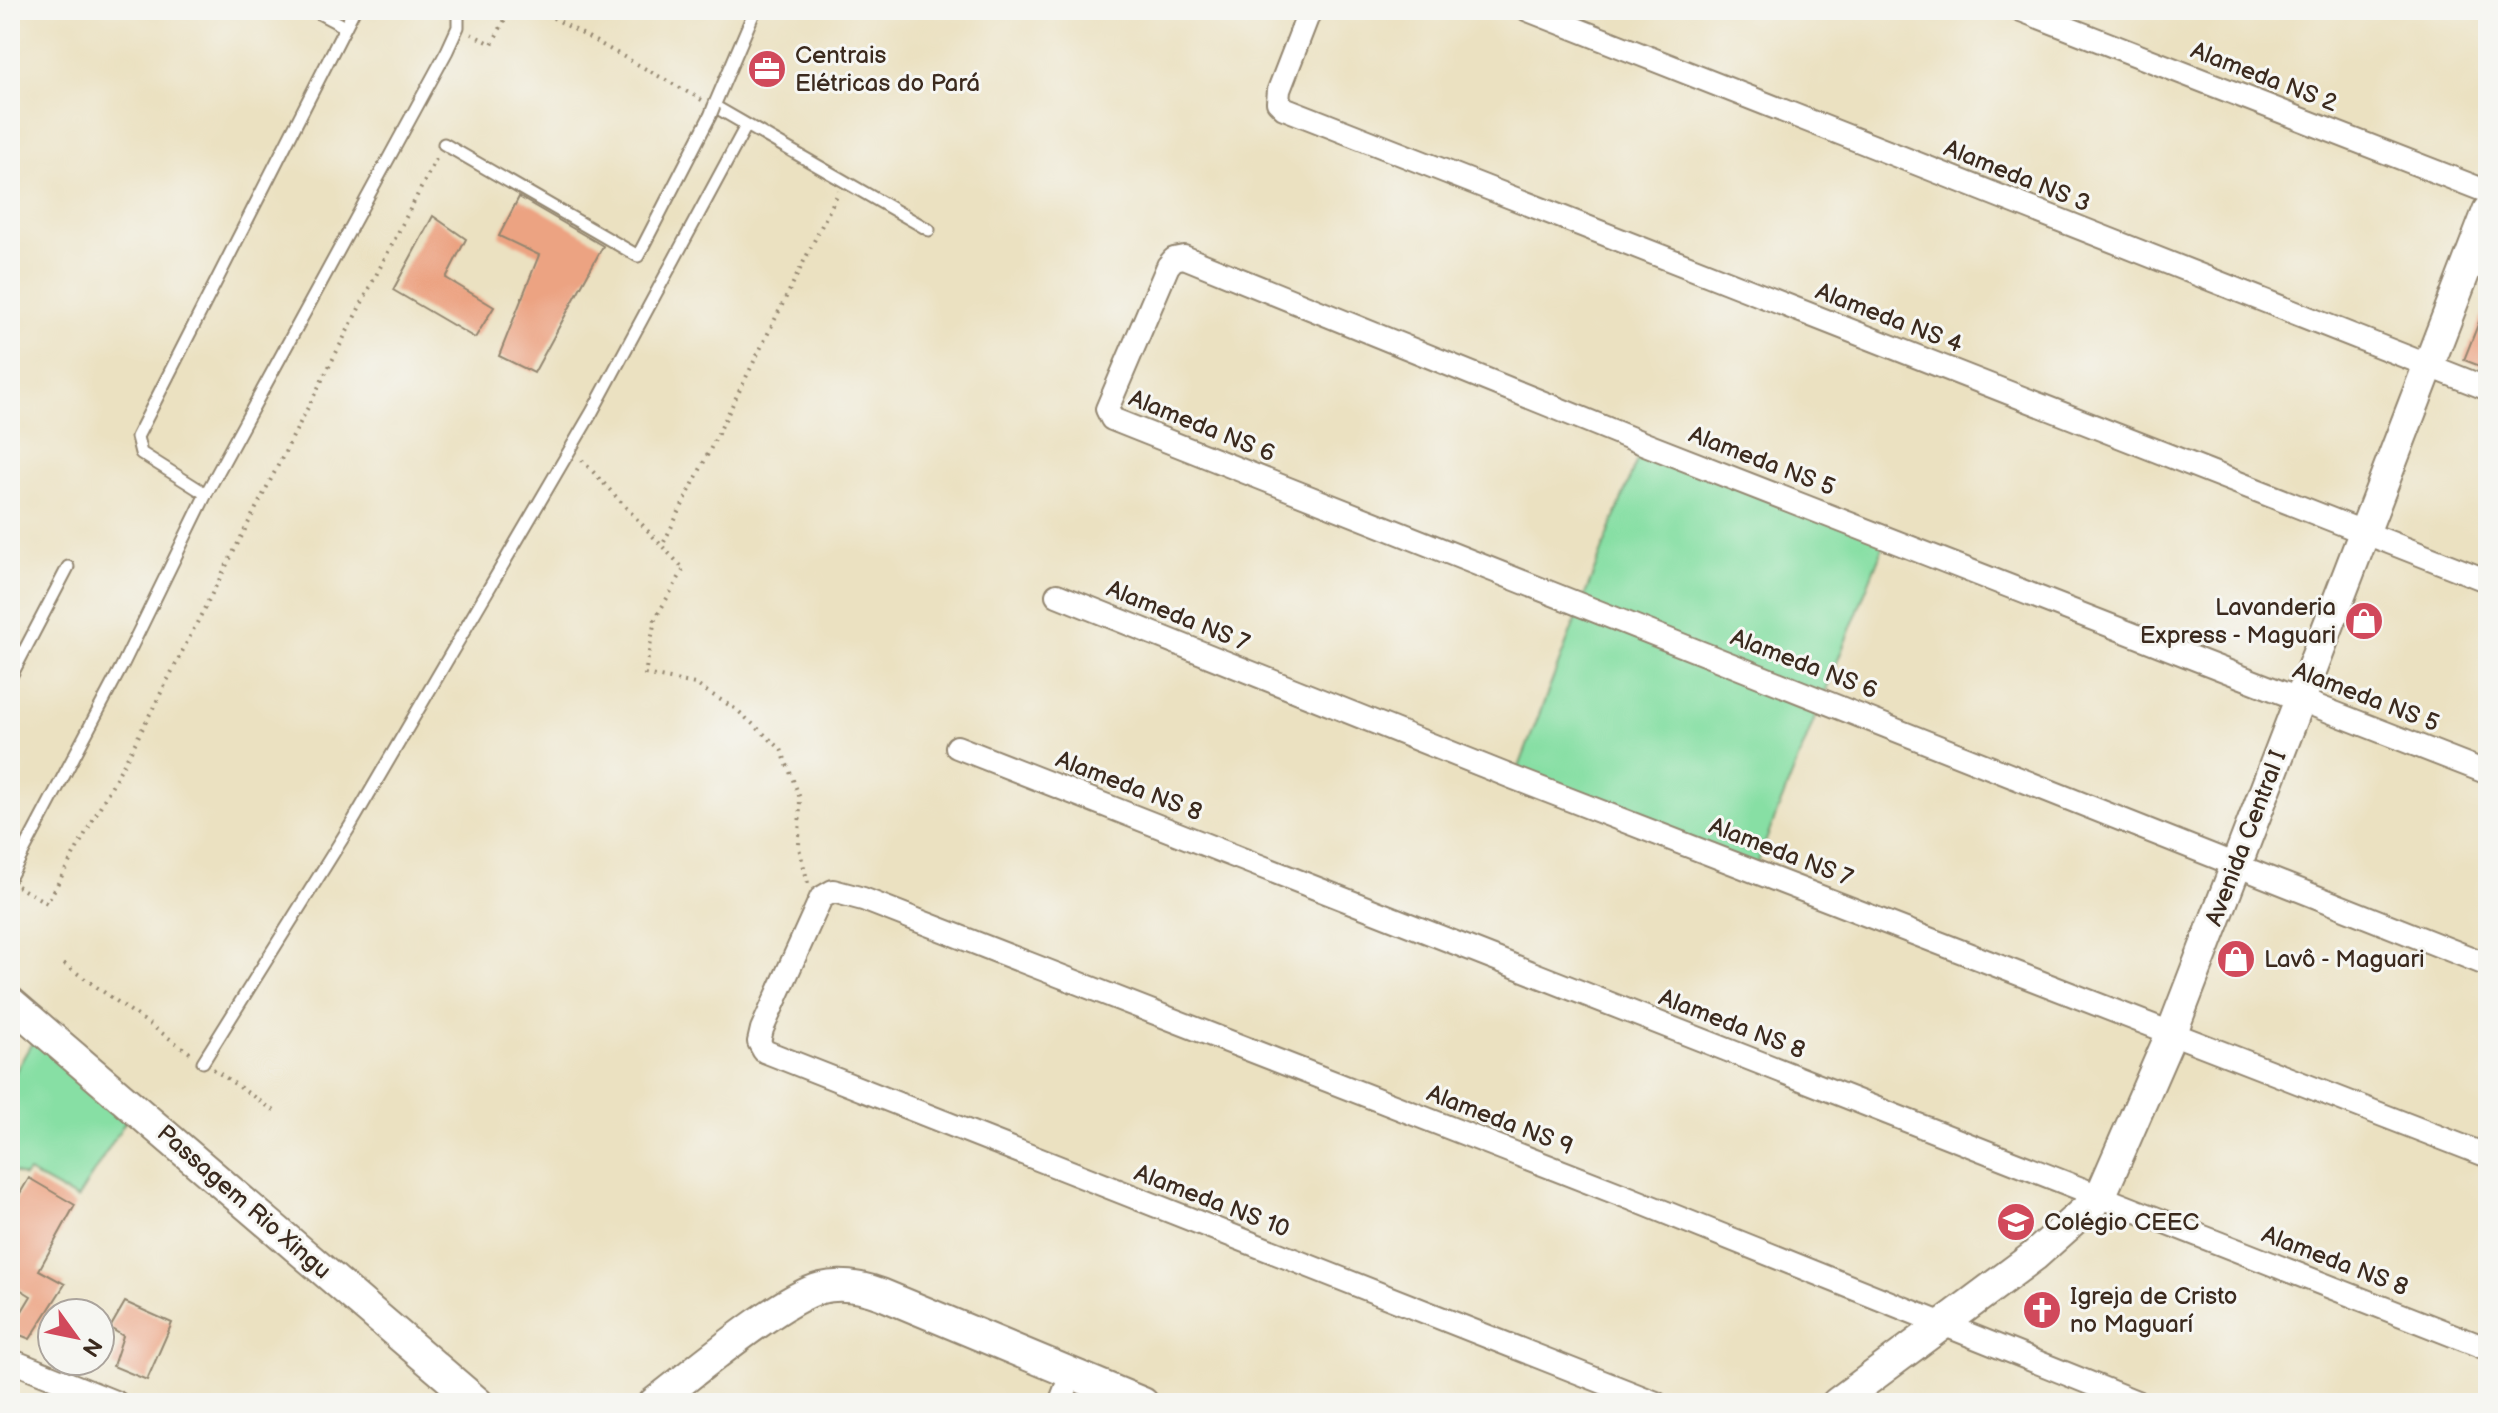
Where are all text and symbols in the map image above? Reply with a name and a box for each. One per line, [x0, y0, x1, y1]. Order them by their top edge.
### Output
street label: Alameda NS 2 [2187, 36, 2341, 118]
place label: Centrais Elétricas do Pará [795, 41, 980, 98]
office icon: Centrais Elétricas do Pará [746, 48, 788, 90]
street label: Alameda NS 3 [1940, 133, 2094, 219]
street label: Alameda NS 4 [1811, 277, 1967, 359]
street label: Alameda NS 6 [1125, 384, 1279, 468]
street label: Alameda NS 5 [1685, 420, 1839, 502]
street label: Alameda NS 7 [1102, 574, 1254, 658]
place label: Lavanderia Express - Maguari [2140, 593, 2336, 650]
shop icon: Lavanderia Express - Maguari [2343, 600, 2385, 642]
street label: Alameda NS 6 [1726, 623, 1882, 705]
street label: Alameda NS 5 [2289, 656, 2443, 738]
street label: Alameda NS 8 [1052, 745, 1206, 827]
street label: Avenida Central I [2199, 746, 2293, 930]
street label: Alameda NS 7 [1705, 811, 1857, 893]
shop icon: Lavô - Maguari [2215, 938, 2257, 980]
place label: Lavô - Maguari [2264, 945, 2425, 974]
street label: Alameda NS 8 [1655, 983, 1809, 1065]
street label: Alameda NS 9 [1423, 1079, 1577, 1161]
street label: Passagem Rio Xingu [151, 1119, 337, 1285]
street label: Alameda NS 10 [1130, 1158, 1294, 1244]
school or university icon: Colégio CEEC [1995, 1201, 2037, 1243]
place label: Colégio CEEC [2044, 1208, 2199, 1237]
street label: Alameda NS 8 [2258, 1220, 2412, 1302]
place label: Igreja de Cristo no Maguarí [2070, 1282, 2237, 1339]
church icon: Igreja de Cristo no Maguarí [2021, 1289, 2063, 1331]
north arrow [36, 1297, 116, 1377]
text: N [76, 1333, 107, 1361]

